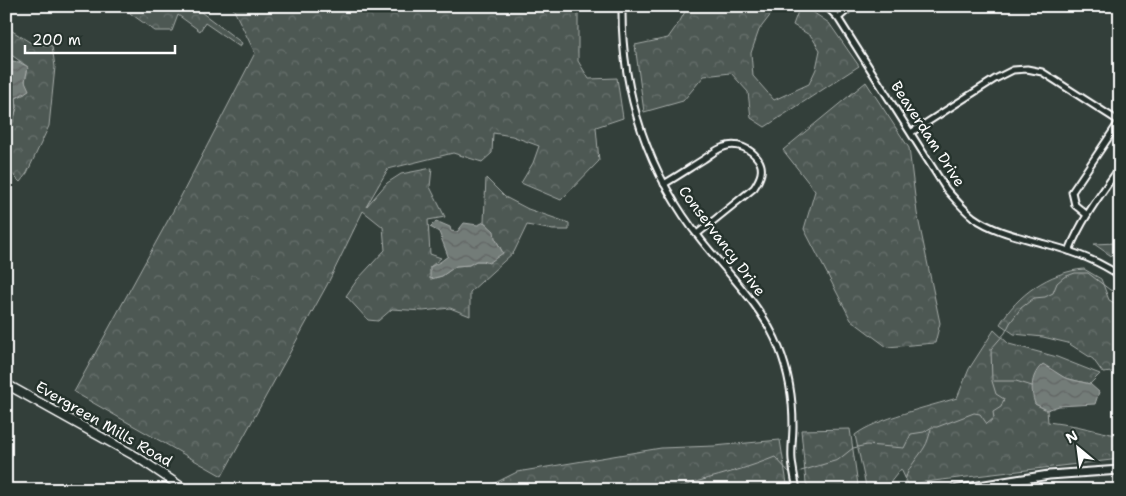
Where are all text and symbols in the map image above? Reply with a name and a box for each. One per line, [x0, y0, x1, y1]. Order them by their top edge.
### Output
scale bar [25, 22, 175, 54]
text: 200 m [32, 30, 81, 50]
street label: Beaverdam Drive [886, 77, 970, 191]
street label: Conservancy Drive [674, 182, 770, 300]
street label: Evergreen Mills Road [32, 377, 177, 472]
north arrow [1054, 424, 1104, 474]
text: N [1062, 426, 1081, 447]

